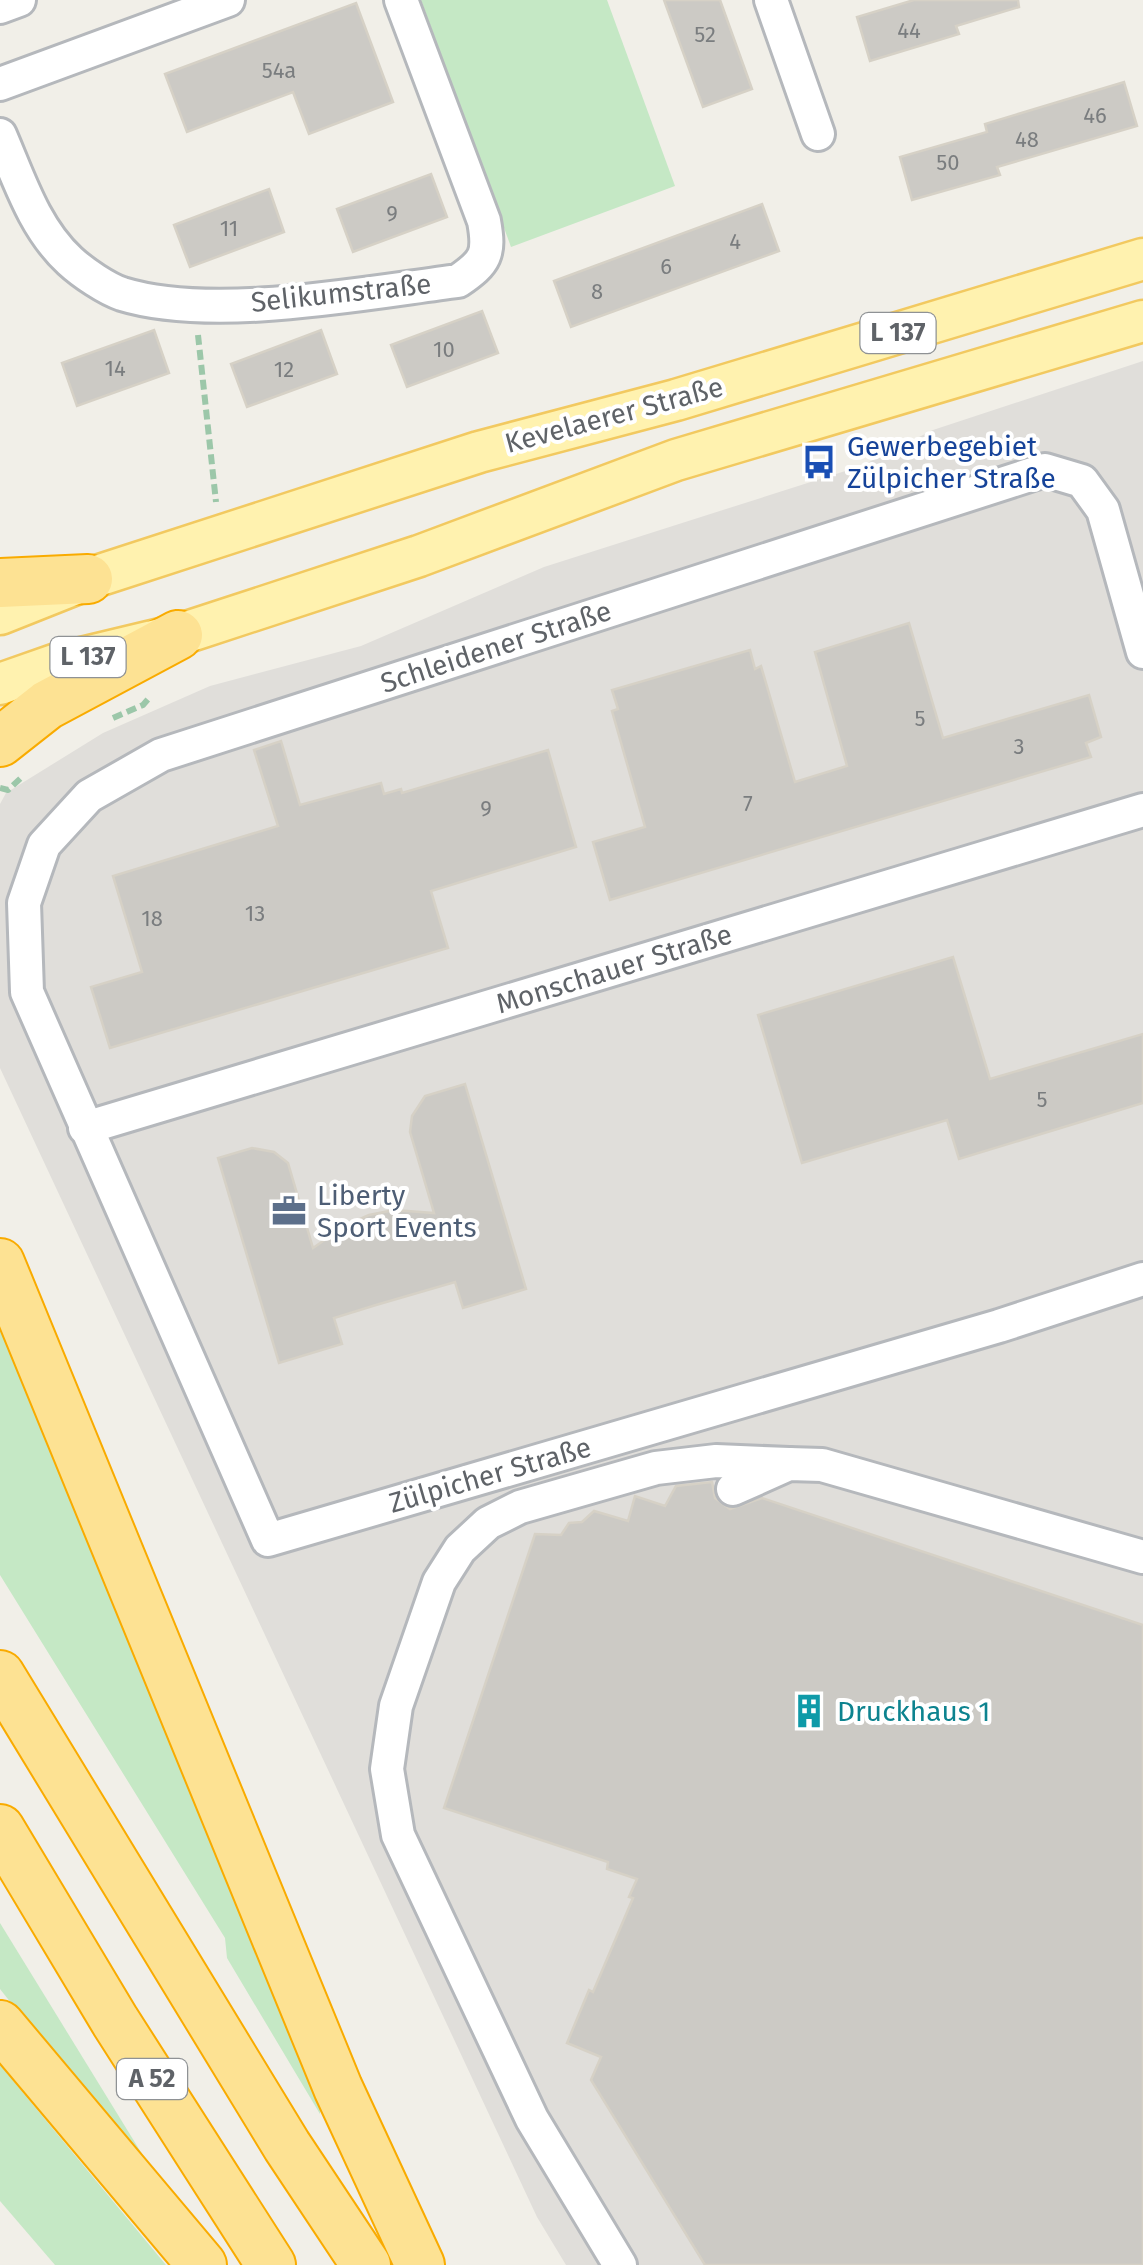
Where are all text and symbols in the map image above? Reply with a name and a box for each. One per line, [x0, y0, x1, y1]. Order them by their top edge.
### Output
house number: 44 [897, 17, 921, 44]
house number: 52 [694, 21, 716, 48]
house number: 54a [262, 57, 296, 84]
house number: 46 [1083, 102, 1107, 129]
house number: 48 [1015, 126, 1039, 153]
house number: 50 [936, 149, 960, 176]
house number: 9 [386, 200, 398, 227]
house number: 11 [220, 215, 238, 242]
house number: 4 [729, 228, 741, 255]
house number: 6 [660, 253, 672, 280]
street label: Selikumstraße [249, 267, 433, 319]
house number: 8 [591, 278, 603, 305]
road number: L 137 [860, 313, 936, 353]
house number: 10 [433, 336, 455, 363]
house number: 14 [104, 355, 126, 382]
house number: 12 [274, 356, 294, 383]
street label: Kevelaerer Straße [501, 370, 727, 460]
place label: Gewerbegebiet Zülpicher Straße [847, 430, 1056, 495]
bus stop icon: Gewerbegebiet Zülpicher Straße [800, 443, 838, 481]
street label: Schleidener Straße [377, 594, 615, 700]
road number: L 137 [51, 637, 126, 677]
house number: 5 [914, 705, 926, 732]
house number: 3 [1014, 733, 1024, 760]
house number: 7 [743, 790, 753, 817]
house number: 9 [480, 795, 492, 822]
house number: 13 [245, 900, 265, 927]
house number: 18 [141, 905, 163, 932]
street label: Monschauer Straße [492, 917, 736, 1021]
house number: 5 [1036, 1086, 1048, 1113]
place label: Liberty Sport Events [317, 1179, 477, 1244]
office icon: Liberty Sport Events [270, 1192, 308, 1230]
street label: Zülpicher Straße [385, 1430, 595, 1520]
building icon: Druckhaus 1 [790, 1692, 828, 1730]
place label: Druckhaus 1 [837, 1695, 990, 1728]
road number: A 52 [117, 2059, 187, 2099]

